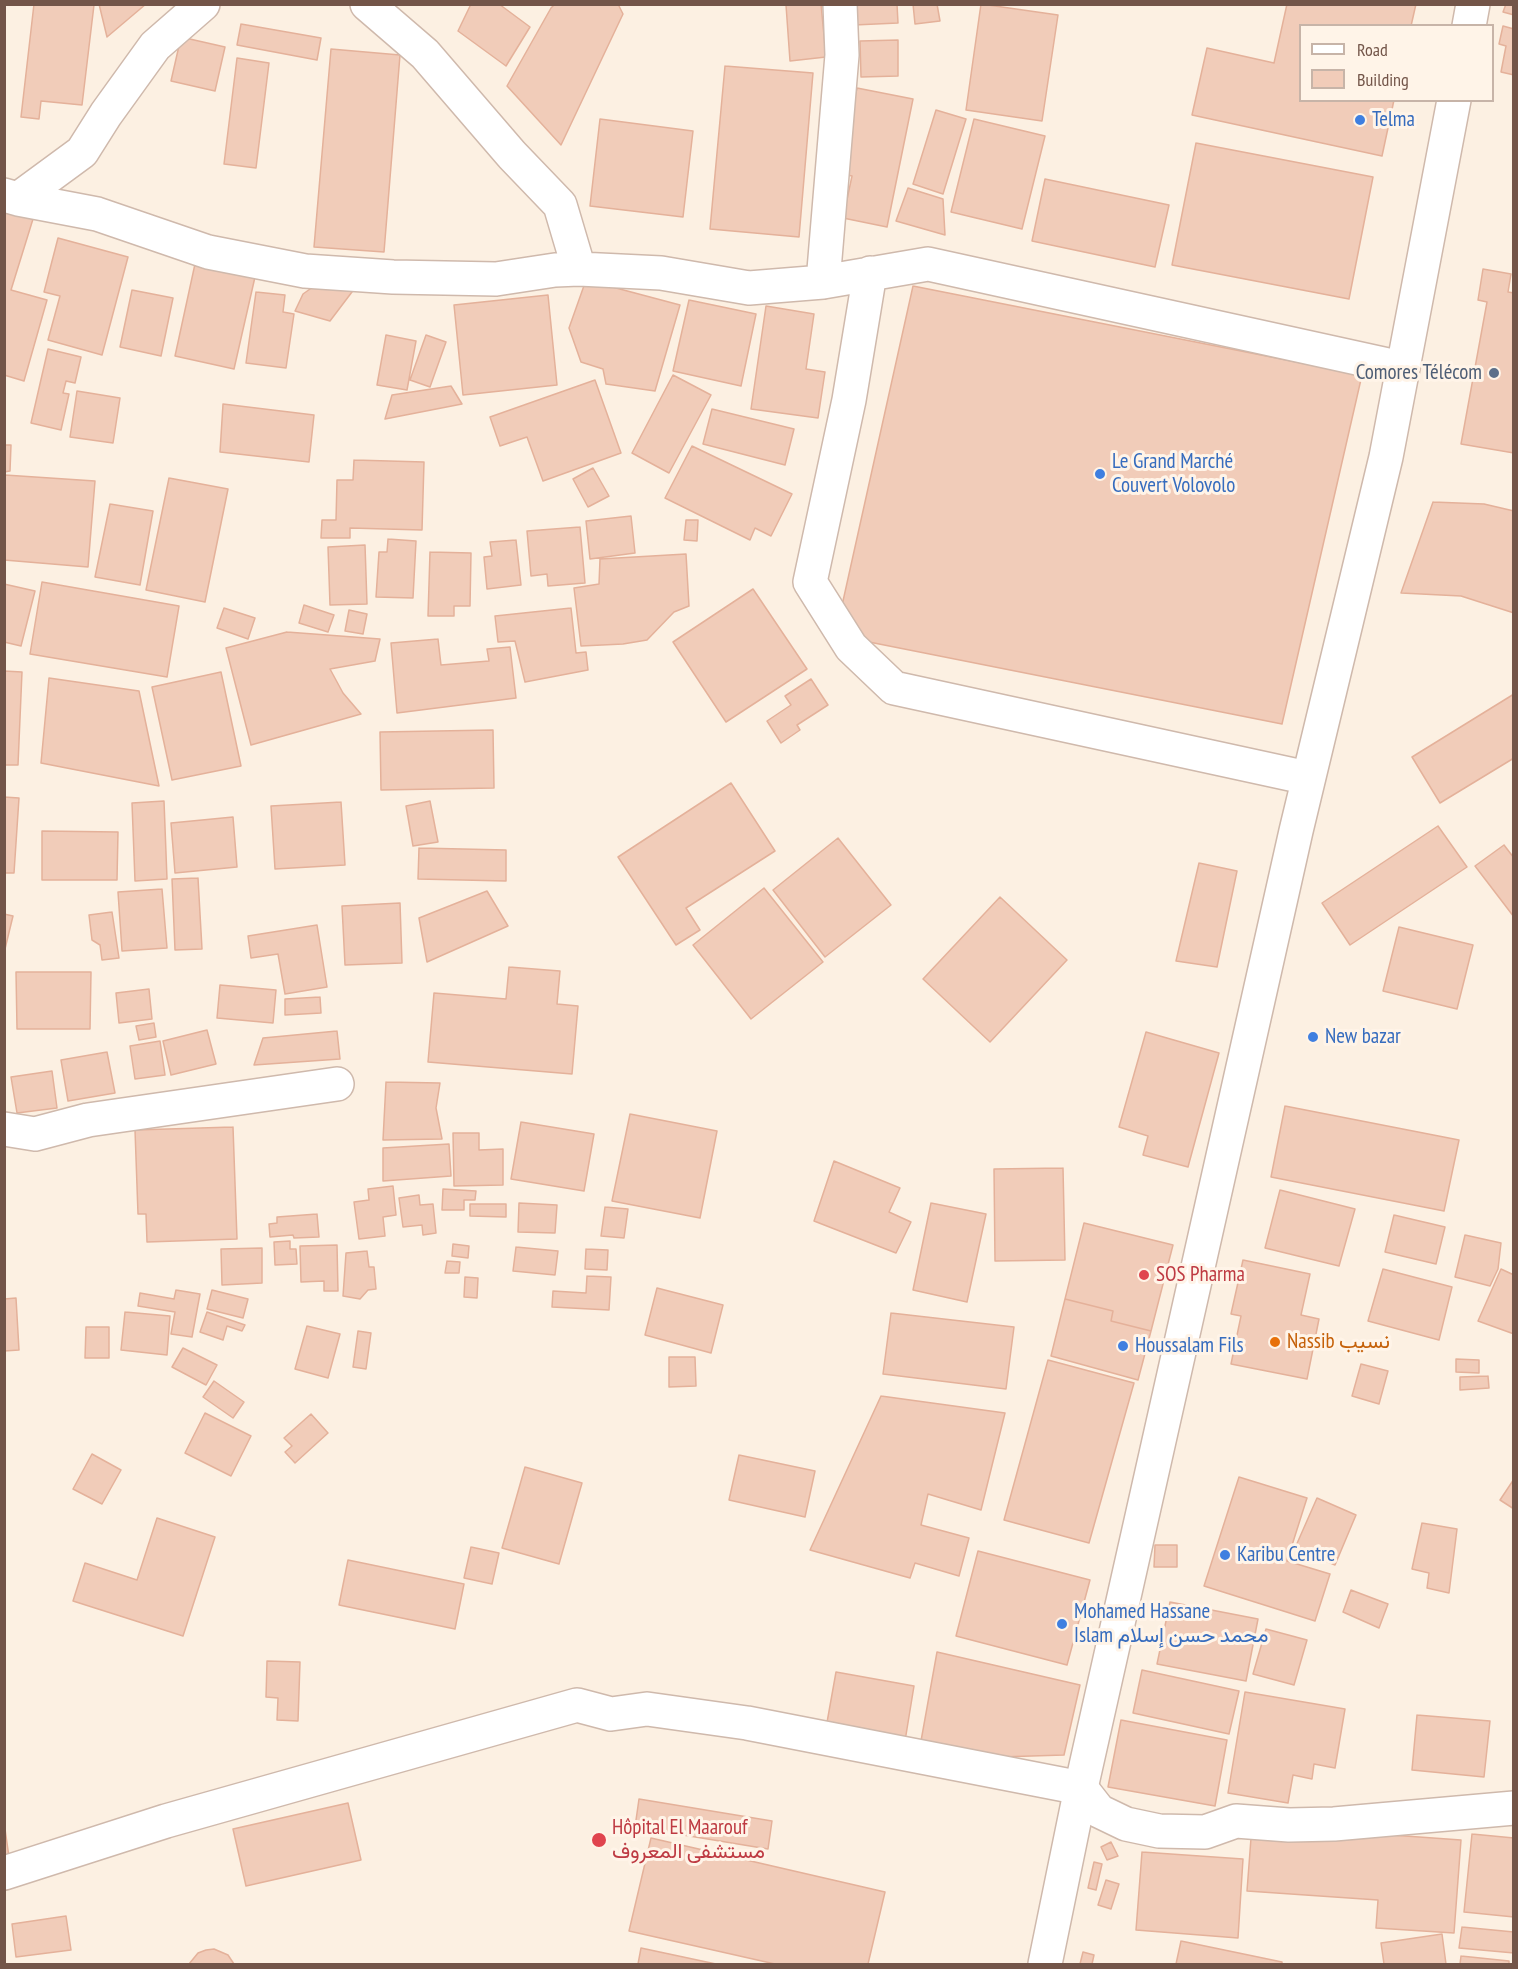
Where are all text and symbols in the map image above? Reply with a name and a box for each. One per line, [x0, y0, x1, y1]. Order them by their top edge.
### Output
legend [1299, 24, 1494, 102]
text: Road [1357, 38, 1388, 61]
text: Building [1357, 68, 1409, 91]
place label: Telma [1372, 107, 1415, 133]
marker: Telma [1353, 113, 1367, 127]
place label: Comores Télécom [1356, 360, 1482, 386]
marker: Comores Télécom [1487, 366, 1501, 380]
place label: Le Grand Marché Couvert Volovolo [1112, 449, 1235, 499]
marker: Le Grand Marché Couvert Volovolo [1093, 467, 1107, 481]
place label: New bazar [1325, 1024, 1401, 1050]
marker: New bazar [1306, 1030, 1320, 1044]
place label: SOS Pharma [1156, 1262, 1245, 1288]
marker: SOS Pharma [1137, 1268, 1151, 1282]
place label: Nassib نسيب [1287, 1329, 1390, 1355]
place label: Houssalam Fils [1135, 1333, 1244, 1359]
marker: Nassib نسيب [1268, 1335, 1282, 1349]
marker: Houssalam Fils [1116, 1339, 1130, 1353]
place label: Karibu Centre [1237, 1542, 1335, 1568]
marker: Karibu Centre [1218, 1548, 1232, 1562]
place label: Mohamed Hassane Islam محمد حسن إسلام [1074, 1599, 1269, 1649]
marker: Mohamed Hassane Islam محمد حسن إسلام [1055, 1617, 1069, 1631]
place label: Hôpital El Maarouf مستشفى المعروف [612, 1815, 765, 1865]
marker: Hôpital El Maarouf مستشفى المعروف [590, 1831, 608, 1849]

